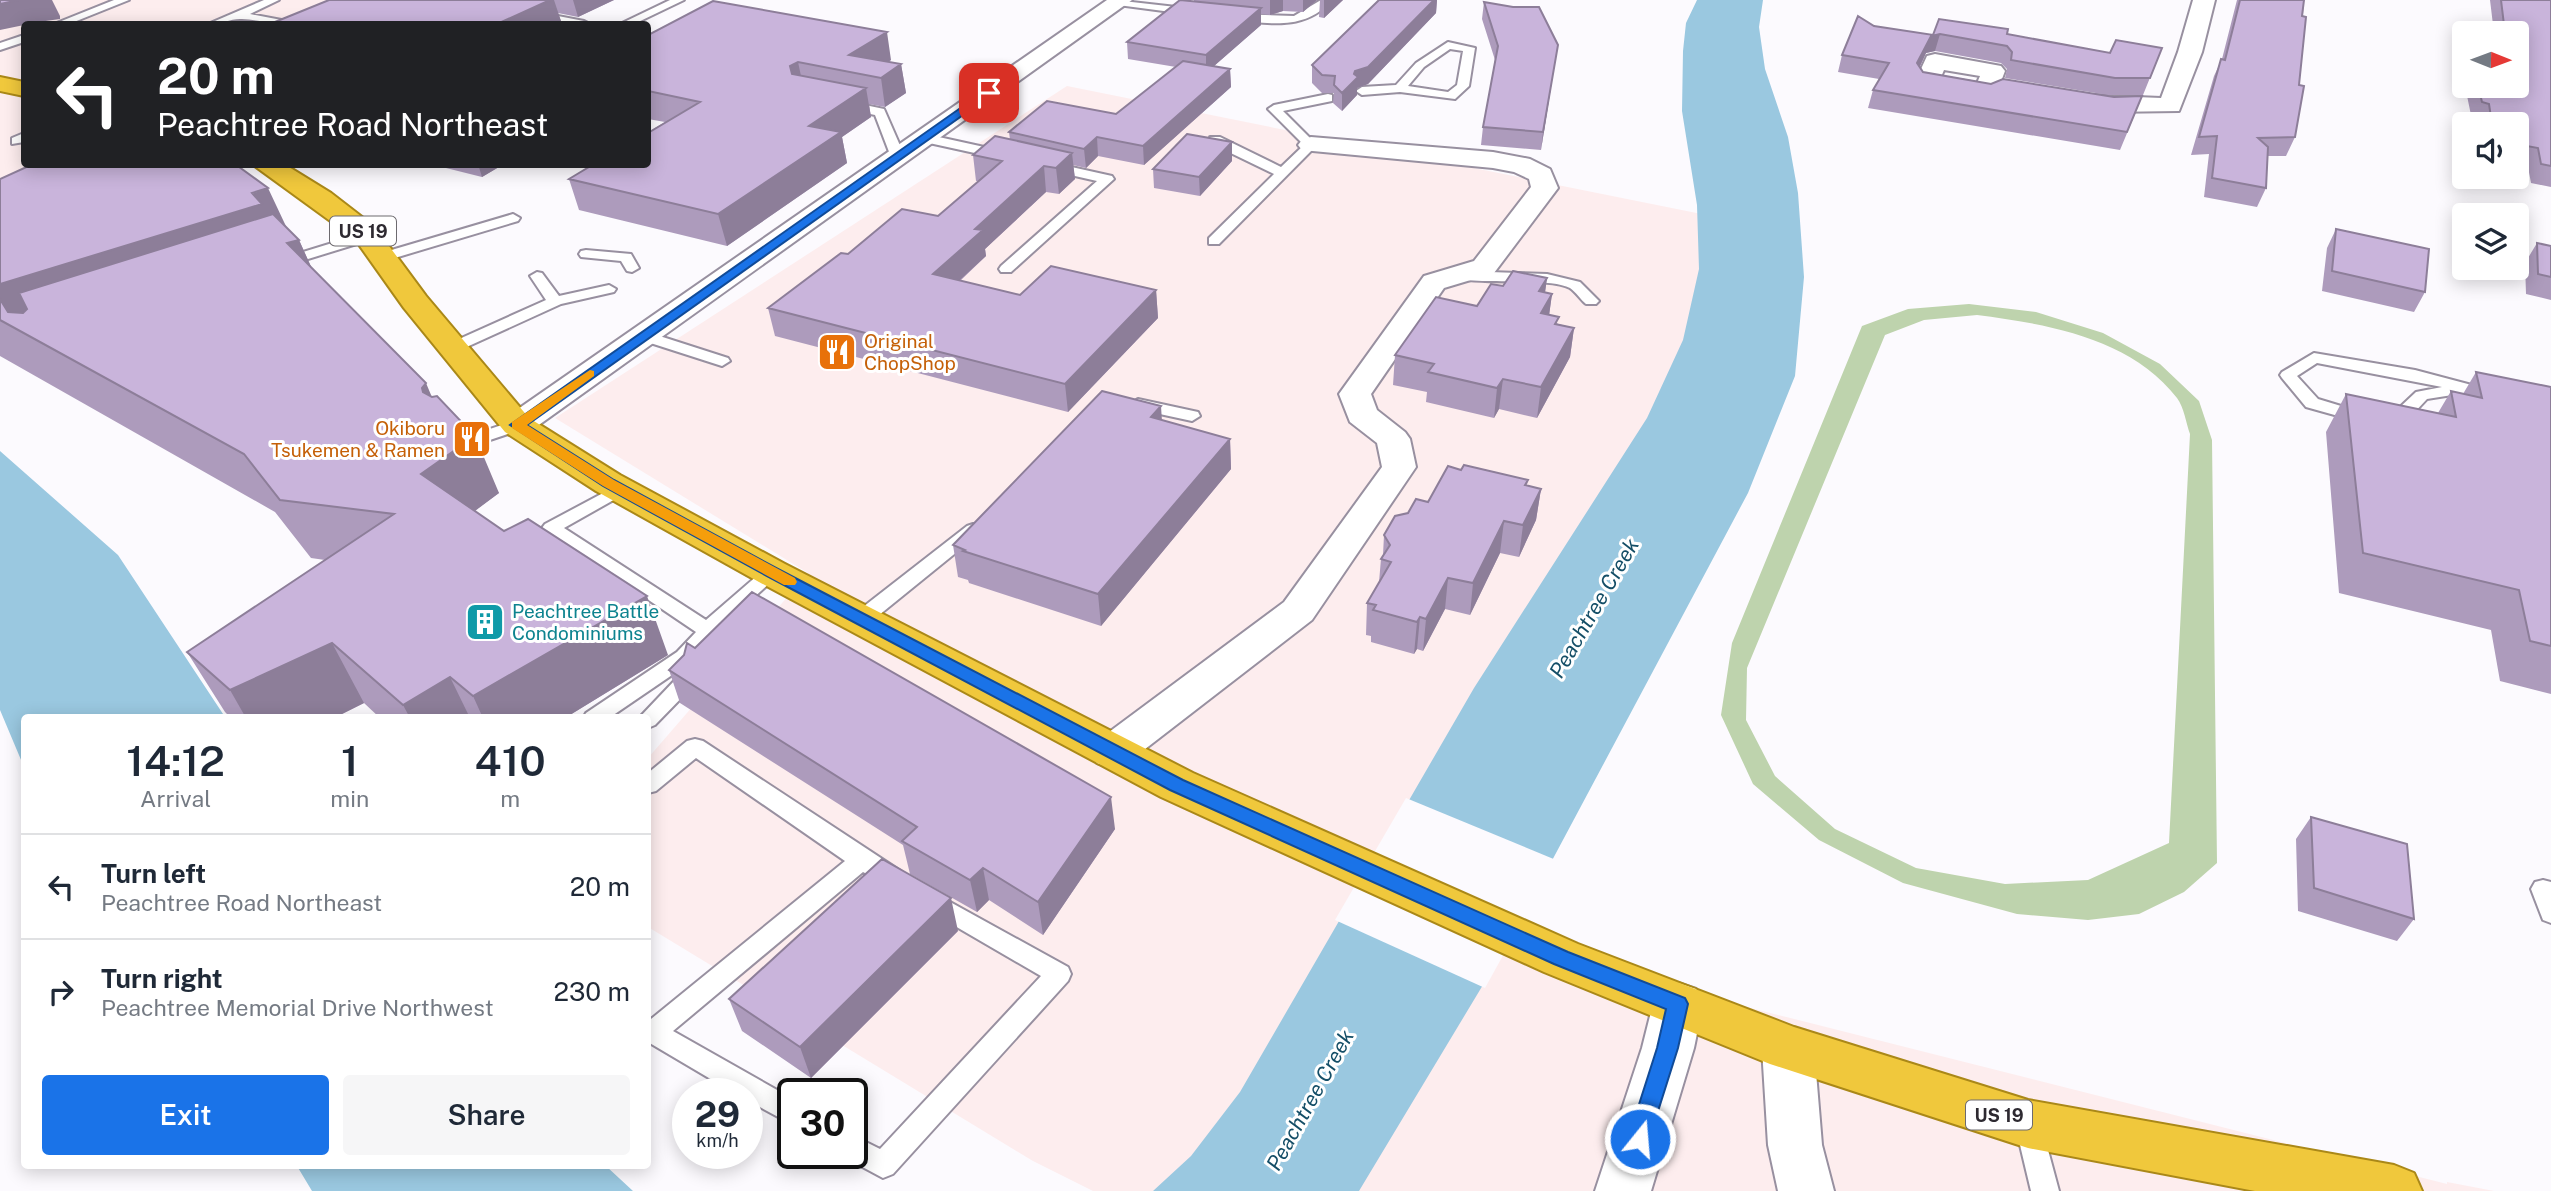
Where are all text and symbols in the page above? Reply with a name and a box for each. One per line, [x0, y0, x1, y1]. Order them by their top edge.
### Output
north arrow [2452, 21, 2529, 98]
map controls [2452, 21, 2529, 280]
text: 20 m [157, 47, 275, 105]
icon: left [42, 49, 133, 140]
pin [959, 63, 1019, 123]
icon: arrive [970, 74, 1008, 112]
text: Peachtree Road Northeast [157, 106, 548, 143]
button: sound [2452, 112, 2529, 189]
button: layers [2452, 203, 2529, 280]
road number: US 19 [330, 216, 396, 246]
place label: Original ChopShop [864, 330, 956, 374]
restaurant icon: Original ChopShop [816, 331, 858, 373]
place label: Okiboru Tsukemen & Ramen [271, 417, 445, 461]
restaurant icon: Okiboru Tsukemen & Ramen [451, 418, 493, 460]
water label: Peachtree Creek [1544, 533, 1644, 682]
place label: Peachtree Battle Condominiums [512, 600, 659, 644]
building icon: Peachtree Battle Condominiums [464, 601, 506, 643]
text: 14:12 [126, 736, 225, 785]
text: 1 [341, 736, 359, 785]
text: 410 [475, 736, 546, 785]
text: Arrival [140, 785, 211, 812]
text: min [330, 785, 369, 812]
text: m [500, 785, 520, 812]
text: Turn left [101, 858, 206, 889]
icon: left [42, 868, 80, 906]
text: 20 m [570, 871, 630, 902]
text: Peachtree Road Northeast [101, 889, 382, 916]
text: Turn right [101, 963, 223, 994]
icon: right [42, 973, 80, 1011]
text: 230 m [554, 976, 630, 1007]
text: Peachtree Memorial Drive Northwest [101, 994, 494, 1021]
water label: Peachtree Creek [1261, 1025, 1359, 1175]
button: Exit [42, 1075, 329, 1155]
button: Share [343, 1075, 630, 1155]
speed limit sign: 30 [777, 1078, 868, 1169]
text: 29 [695, 1094, 740, 1135]
road number: US 19 [1966, 1100, 2032, 1130]
position arrow [1603, 1102, 1677, 1176]
text: km/h [696, 1130, 739, 1151]

